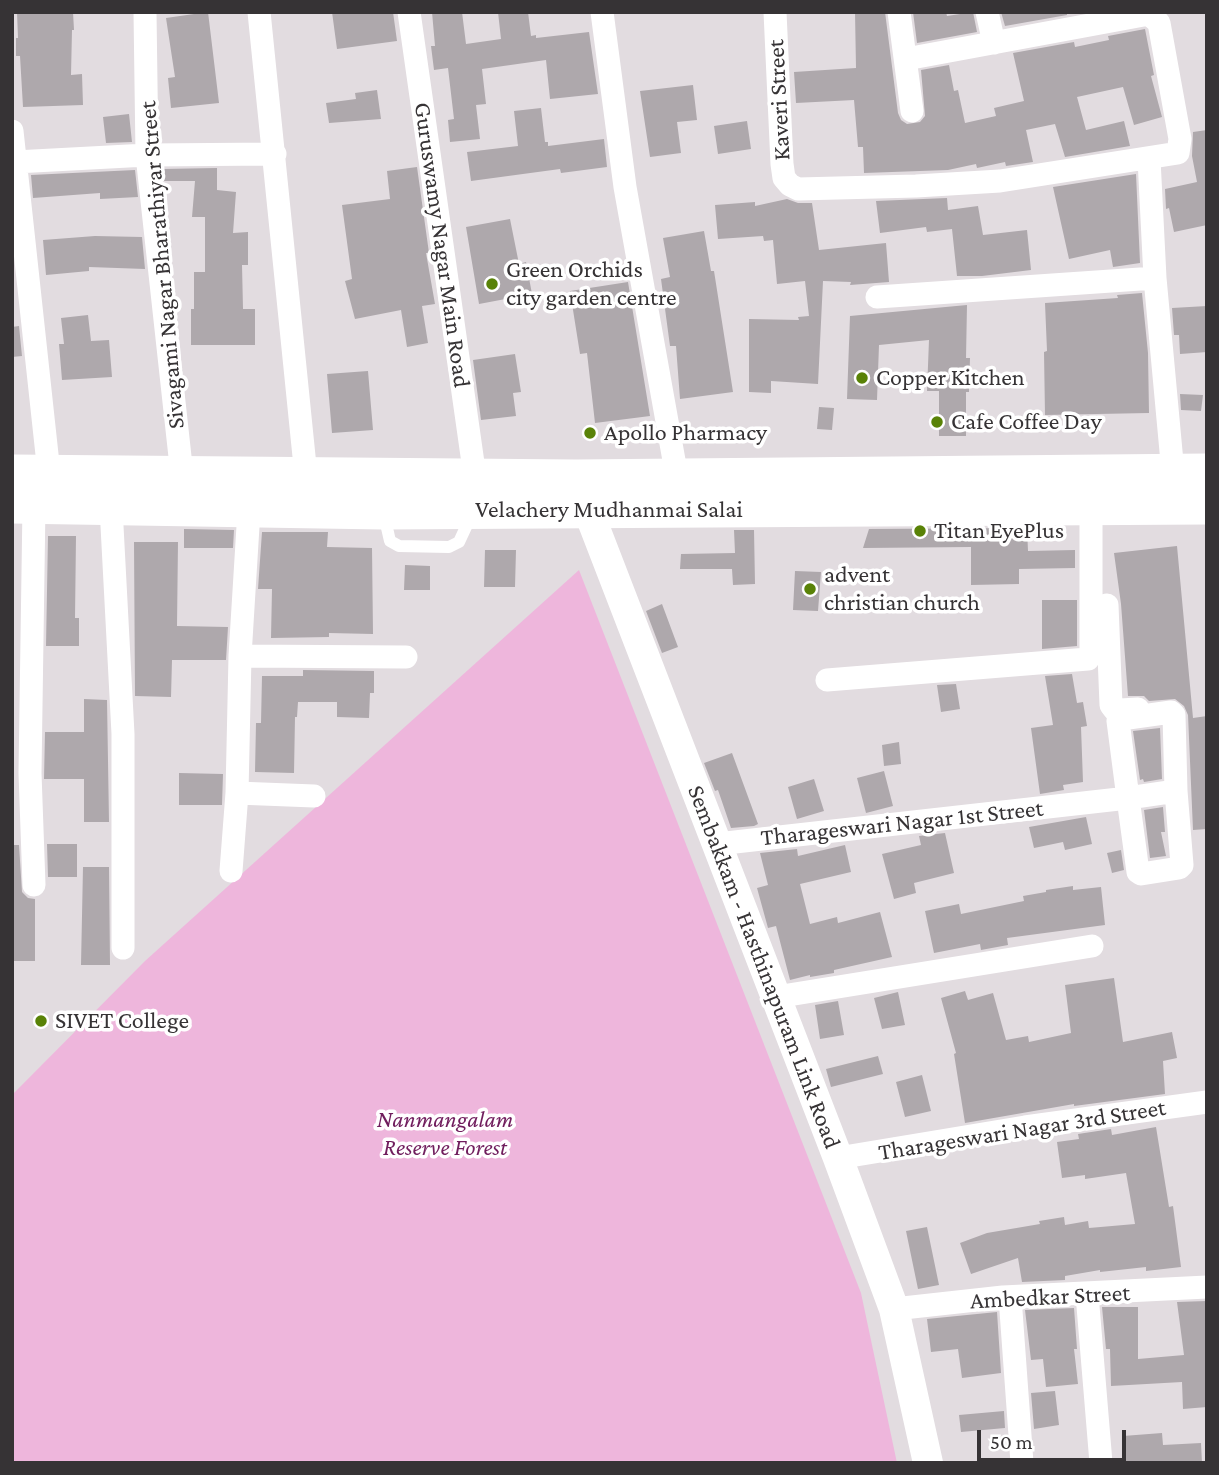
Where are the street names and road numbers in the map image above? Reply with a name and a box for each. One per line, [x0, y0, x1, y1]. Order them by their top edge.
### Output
street label: Kaveri Street [761, 39, 797, 161]
street label: Sivagami Nagar Bharathiyar Street [133, 100, 191, 430]
street label: Guruswamy Nagar Main Road [408, 101, 476, 389]
street label: Velachery Mudhanmai Salai [475, 496, 743, 524]
street label: Sembakkam - Hasthinapuram Link Road [681, 781, 847, 1153]
street label: Tharageswari Nagar 1st Street [759, 794, 1045, 852]
street label: Tharageswari Nagar 3rd Street [876, 1093, 1168, 1167]
street label: Ambedkar Street [969, 1278, 1131, 1316]

